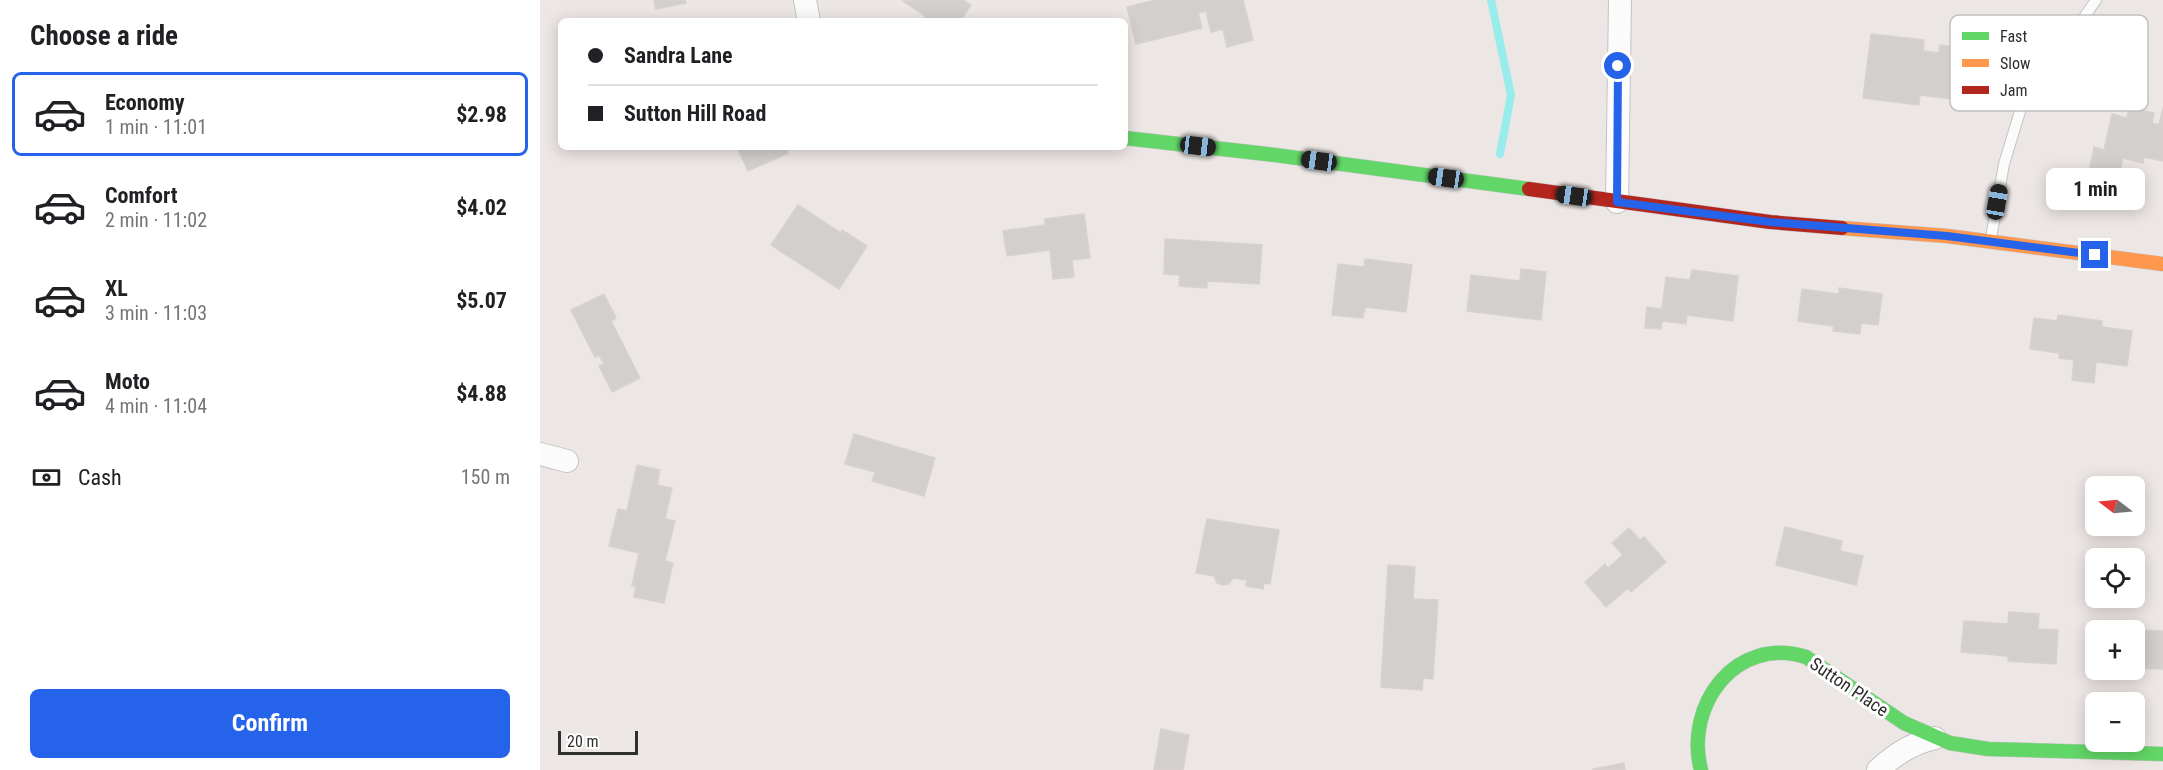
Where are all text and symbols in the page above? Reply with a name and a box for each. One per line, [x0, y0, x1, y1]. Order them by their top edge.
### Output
legend [1950, 15, 2148, 111]
text: Choose a ride [30, 20, 178, 52]
text: Fast [2000, 27, 2027, 46]
text: Sandra Lane [624, 43, 733, 68]
route start [1604, 52, 1631, 79]
text: Slow [2000, 54, 2030, 73]
text: Jam [2000, 81, 2027, 100]
icon: car [33, 87, 87, 141]
text: Economy [105, 90, 185, 115]
text: Sutton Hill Road [624, 101, 766, 126]
text: $2.98 [456, 102, 507, 127]
text: 1 min · 11:01 [105, 115, 207, 139]
car [1179, 135, 1217, 157]
car [1300, 150, 1338, 172]
car [1427, 167, 1465, 189]
callout: 1 min [2046, 168, 2144, 210]
text: 1 min [2073, 177, 2118, 201]
icon: car [33, 180, 87, 234]
text: Comfort [105, 183, 178, 208]
car [1985, 183, 2009, 221]
car [1555, 185, 1593, 207]
text: $4.02 [456, 195, 507, 220]
text: 2 min · 11:02 [105, 208, 207, 232]
route end [2081, 241, 2108, 268]
icon: car [33, 273, 87, 327]
text: XL [105, 276, 128, 301]
text: $5.07 [456, 288, 507, 313]
text: 3 min · 11:03 [105, 301, 207, 325]
icon: car [33, 366, 87, 420]
text: Moto [105, 369, 150, 394]
text: $4.88 [456, 381, 507, 406]
text: 4 min · 11:04 [105, 394, 207, 418]
icon: cash [30, 461, 63, 494]
text: Cash [78, 465, 122, 490]
text: 150 m [461, 465, 510, 489]
north arrow [2085, 476, 2145, 536]
map controls [2085, 476, 2145, 752]
button: locate [2085, 548, 2145, 608]
button: + [2085, 620, 2145, 680]
street label: Sutton Place [1806, 653, 1892, 720]
button: Confirm [30, 689, 510, 758]
button: − [2085, 692, 2145, 752]
scale bar [558, 728, 638, 756]
text: 20 m [567, 732, 599, 751]

